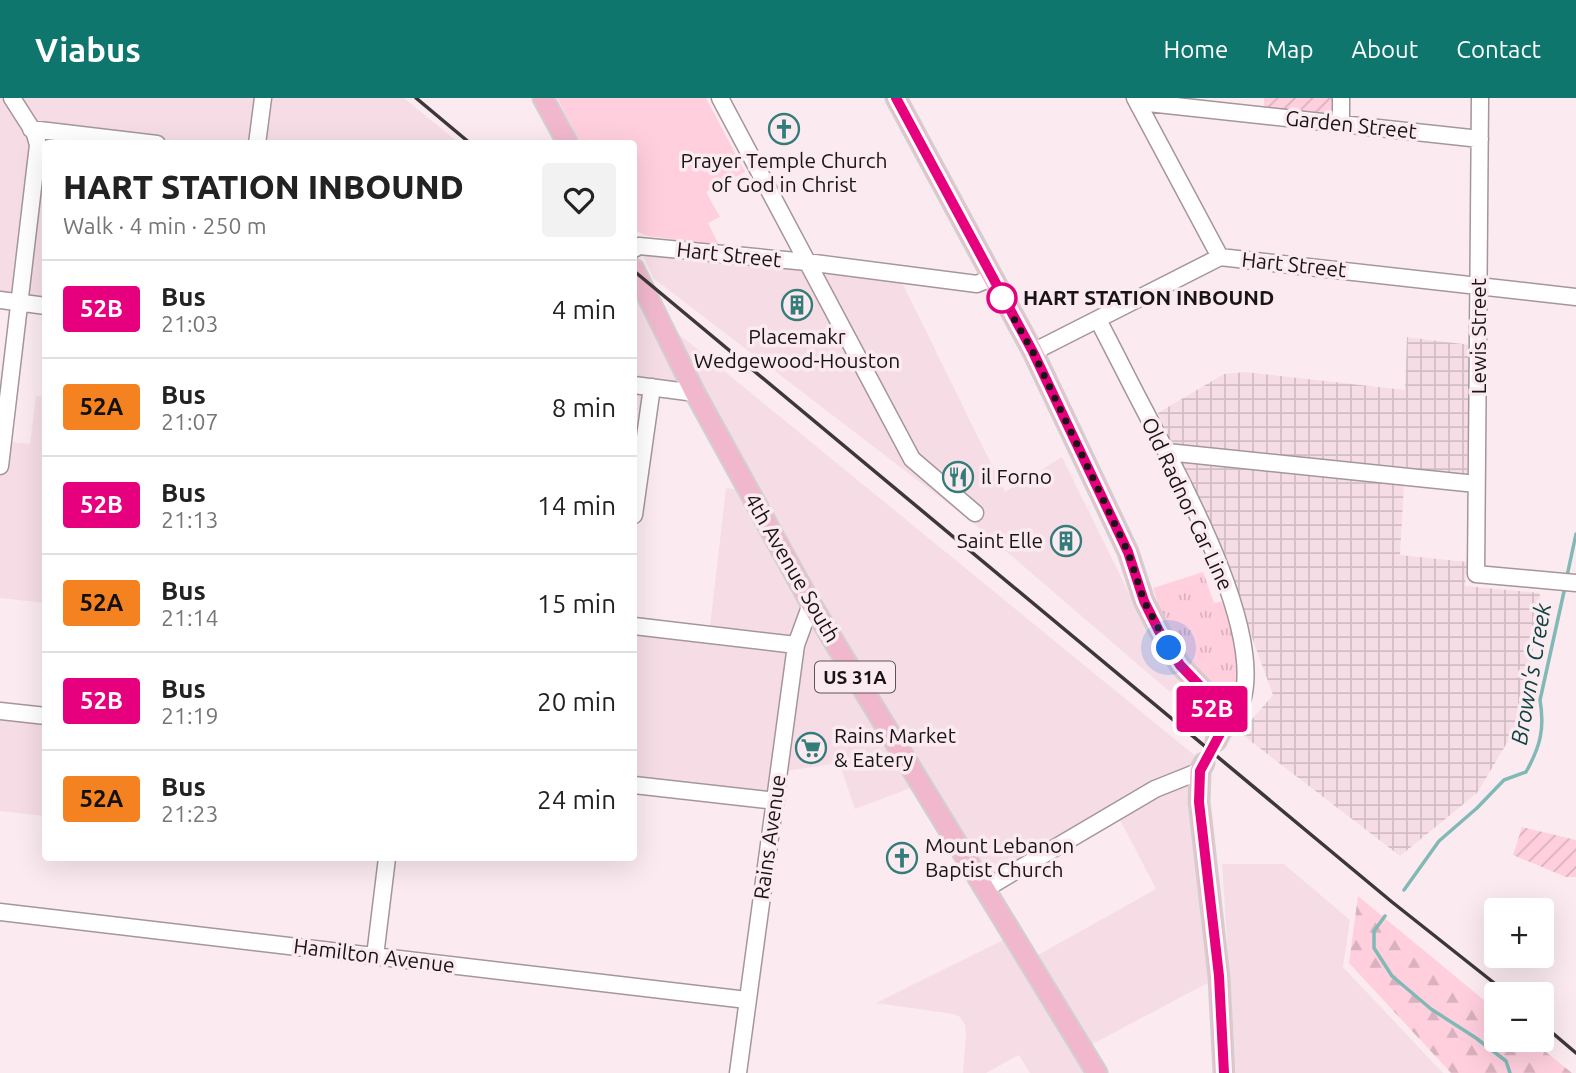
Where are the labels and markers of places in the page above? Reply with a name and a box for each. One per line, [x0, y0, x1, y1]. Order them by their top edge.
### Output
church icon: Prayer Temple Church of God in Christ [767, 112, 801, 146]
place label: Prayer Temple Church of God in Christ [681, 148, 887, 196]
marker: HART STATION INBOUND [987, 283, 1017, 313]
place label: HART STATION INBOUND [1023, 285, 1274, 309]
building icon: Placemakr Wedgewood-Houston [780, 288, 814, 322]
place label: Placemakr Wedgewood-Houston [694, 324, 900, 372]
restaurant icon: il Forno [941, 460, 975, 494]
place label: il Forno [981, 464, 1052, 488]
building icon: Saint Elle [1049, 524, 1083, 558]
place label: Saint Elle [957, 528, 1043, 552]
place label: Rains Market & Eatery [834, 723, 956, 771]
supermarket icon: Rains Market & Eatery [794, 731, 828, 765]
place label: Mount Lebanon Baptist Church [925, 833, 1074, 881]
church icon: Mount Lebanon Baptist Church [885, 841, 919, 875]

